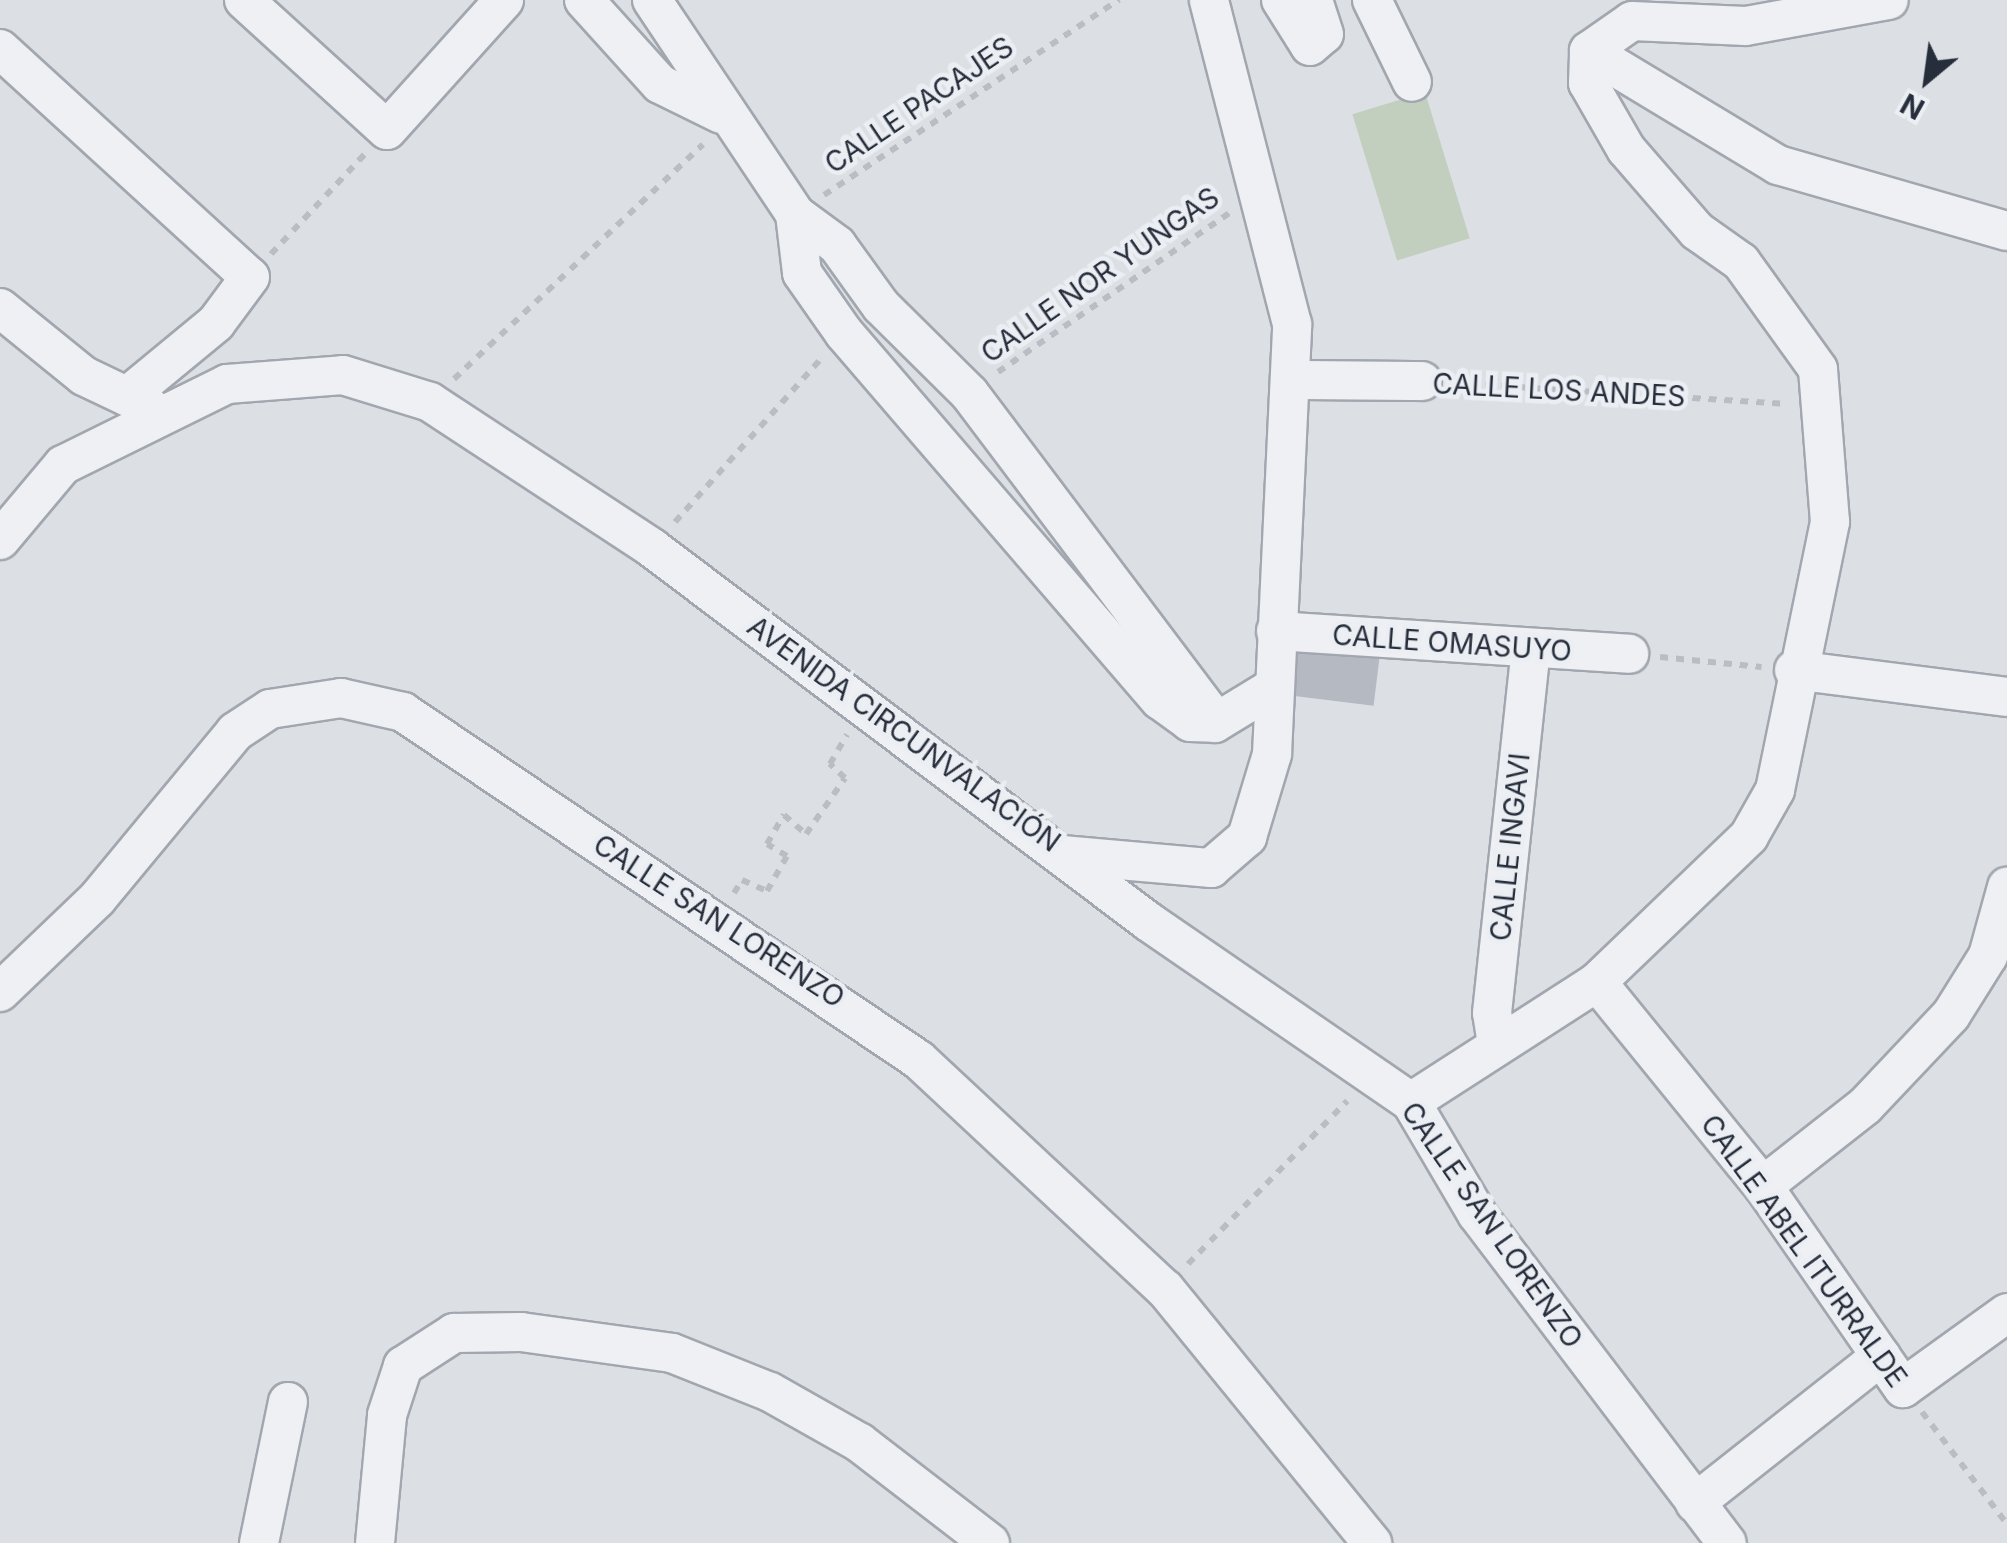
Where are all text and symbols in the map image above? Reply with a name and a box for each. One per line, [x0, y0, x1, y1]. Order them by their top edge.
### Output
street label: CALLE PACAJES [819, 30, 1019, 180]
north arrow [1877, 30, 1977, 130]
text: N [1895, 86, 1930, 126]
street label: CALLE NOR YUNGAS [975, 180, 1225, 370]
street label: CALLE LOS ANDES [1432, 367, 1686, 413]
street label: AVENIDA CIRCUNVALACIÓN [741, 609, 1067, 859]
street label: CALLE OMASUYO [1331, 618, 1573, 668]
street label: CALLE INGAVI [1483, 751, 1537, 943]
street label: CALLE SAN LORENZO [587, 827, 851, 1015]
street label: CALLE SAN LORENZO [1394, 1096, 1590, 1354]
street label: CALLE ABEL ITURRALDE [1694, 1108, 1914, 1394]

